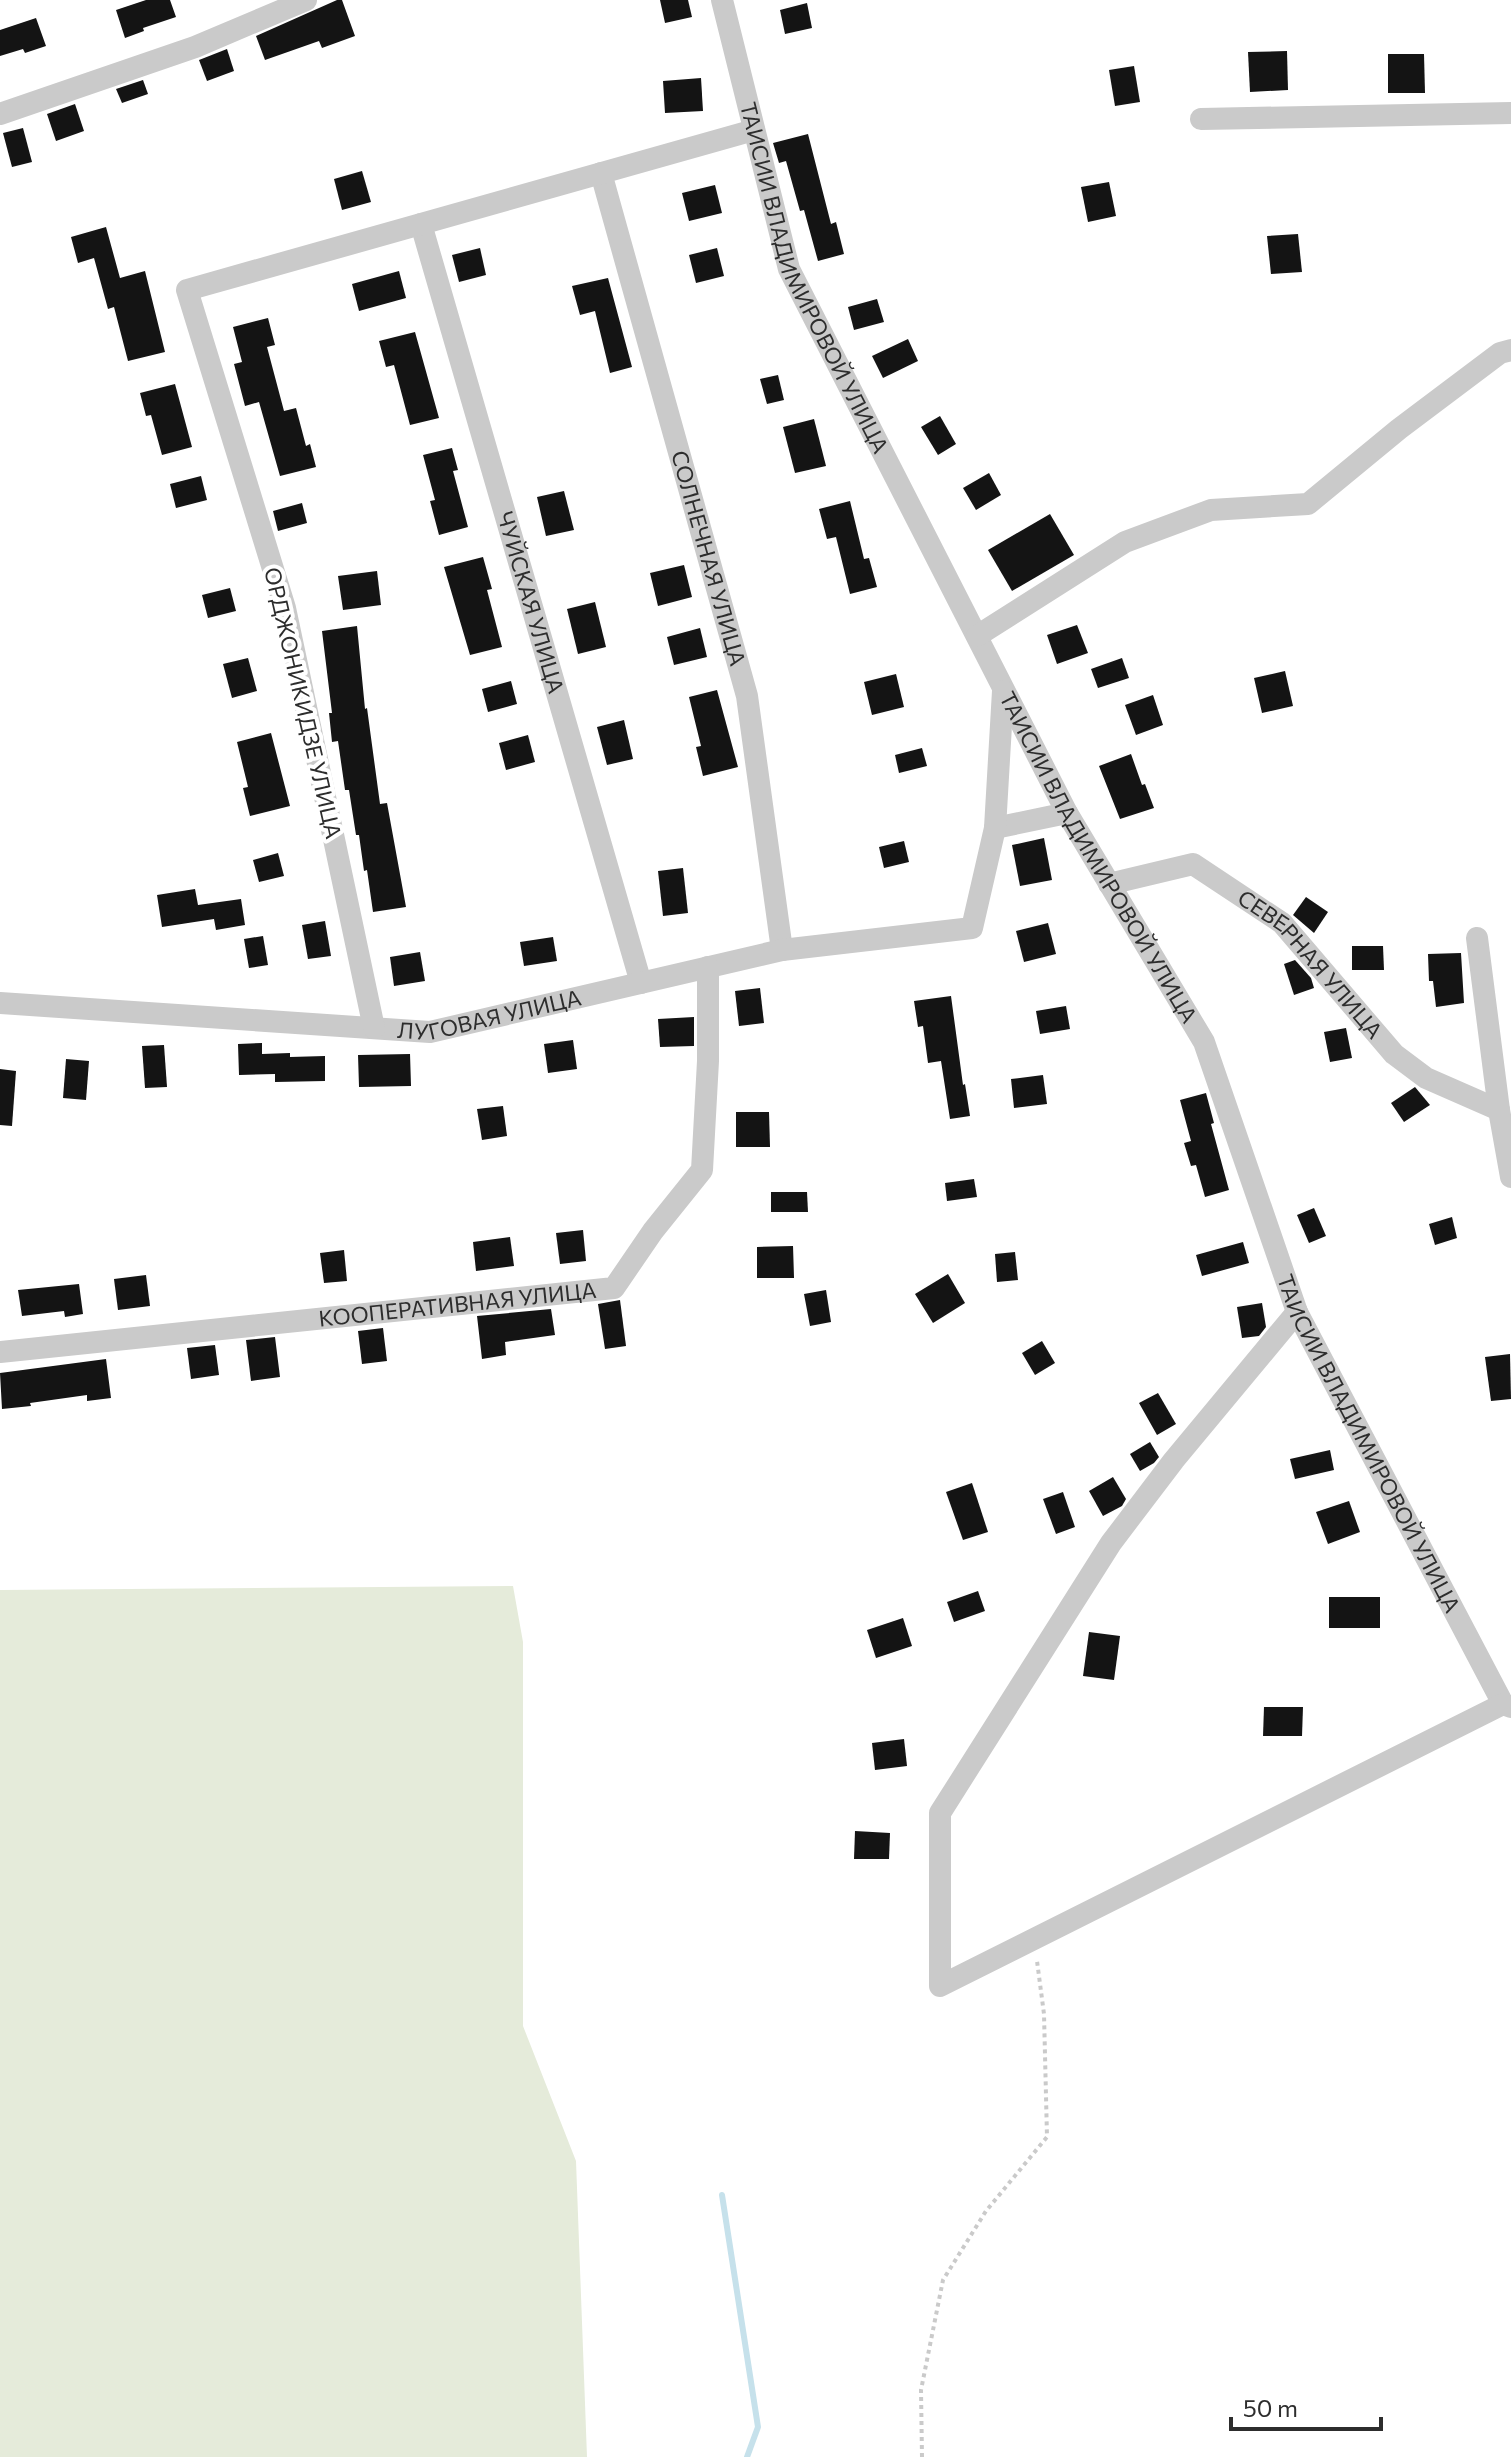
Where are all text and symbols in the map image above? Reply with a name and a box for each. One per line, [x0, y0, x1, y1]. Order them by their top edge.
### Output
street label: ТАИСИИ ВЛАДИМИРОВОЙ УЛИЦА [735, 99, 895, 458]
street label: СОЛНЕЧНАЯ УЛИЦА [666, 447, 752, 669]
street label: ЧУЙСКАЯ УЛИЦА [492, 508, 570, 696]
street label: ОРДЖОНИКИДЗЕ УЛИЦА [259, 565, 348, 841]
street label: ТАИСИИ ВЛАДИМИРОВОЙ УЛИЦА [994, 687, 1203, 1028]
street label: СЕВЕРНАЯ УЛИЦА [1233, 884, 1389, 1044]
street label: ЛУГОВАЯ УЛИЦА [397, 983, 584, 1045]
street label: ТАИСИИ ВЛАДИМИРОВОЙ УЛИЦА [1272, 1271, 1467, 1617]
street label: КООПЕРАТИВНАЯ УЛИЦА [317, 1276, 598, 1332]
scale bar [1231, 2381, 1381, 2431]
text: 50 m [1243, 2393, 1298, 2422]

